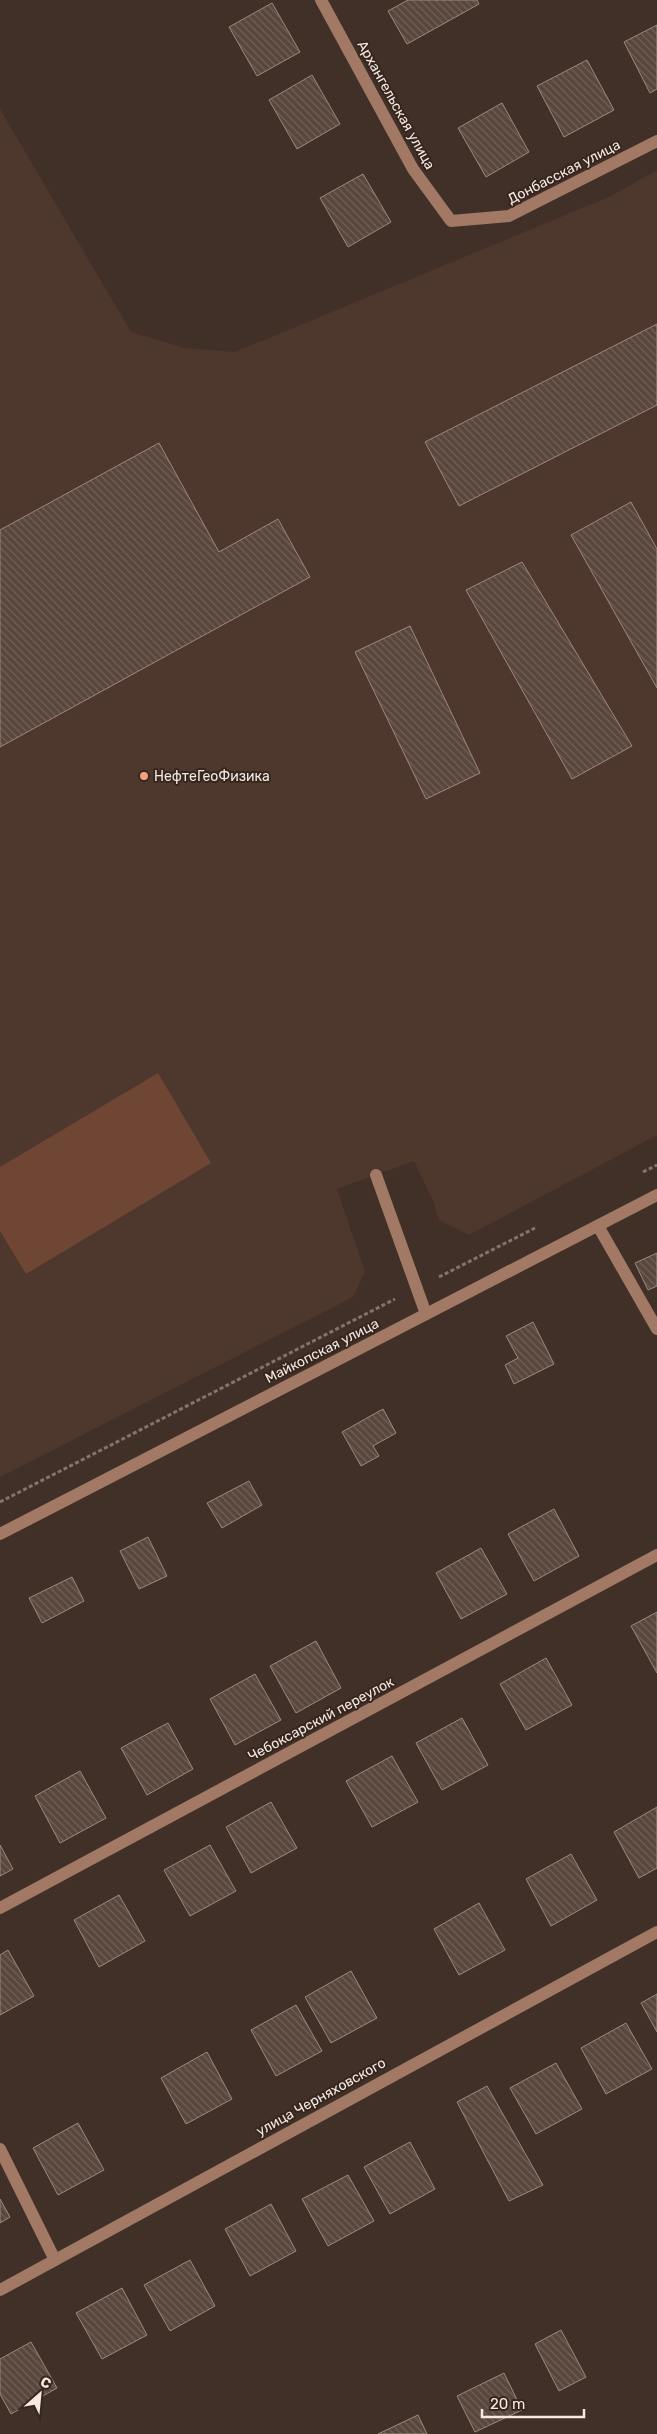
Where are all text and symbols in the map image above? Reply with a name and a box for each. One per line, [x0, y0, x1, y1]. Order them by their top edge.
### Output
street label: Архангельская улица [354, 38, 438, 172]
street label: Донбасская улица [505, 136, 623, 208]
place label: НефтеГеоФизика [154, 768, 270, 785]
marker: НефтеГеоФизика [138, 770, 150, 782]
street label: Майкопская улица [262, 1315, 382, 1387]
street label: Чебоксарский переулок [245, 1673, 397, 1765]
street label: улица Черняховского [253, 2054, 389, 2140]
north arrow [15, 2369, 65, 2419]
text: С [37, 2373, 54, 2393]
scale bar [482, 2386, 584, 2418]
text: 20 m [490, 2395, 525, 2413]

